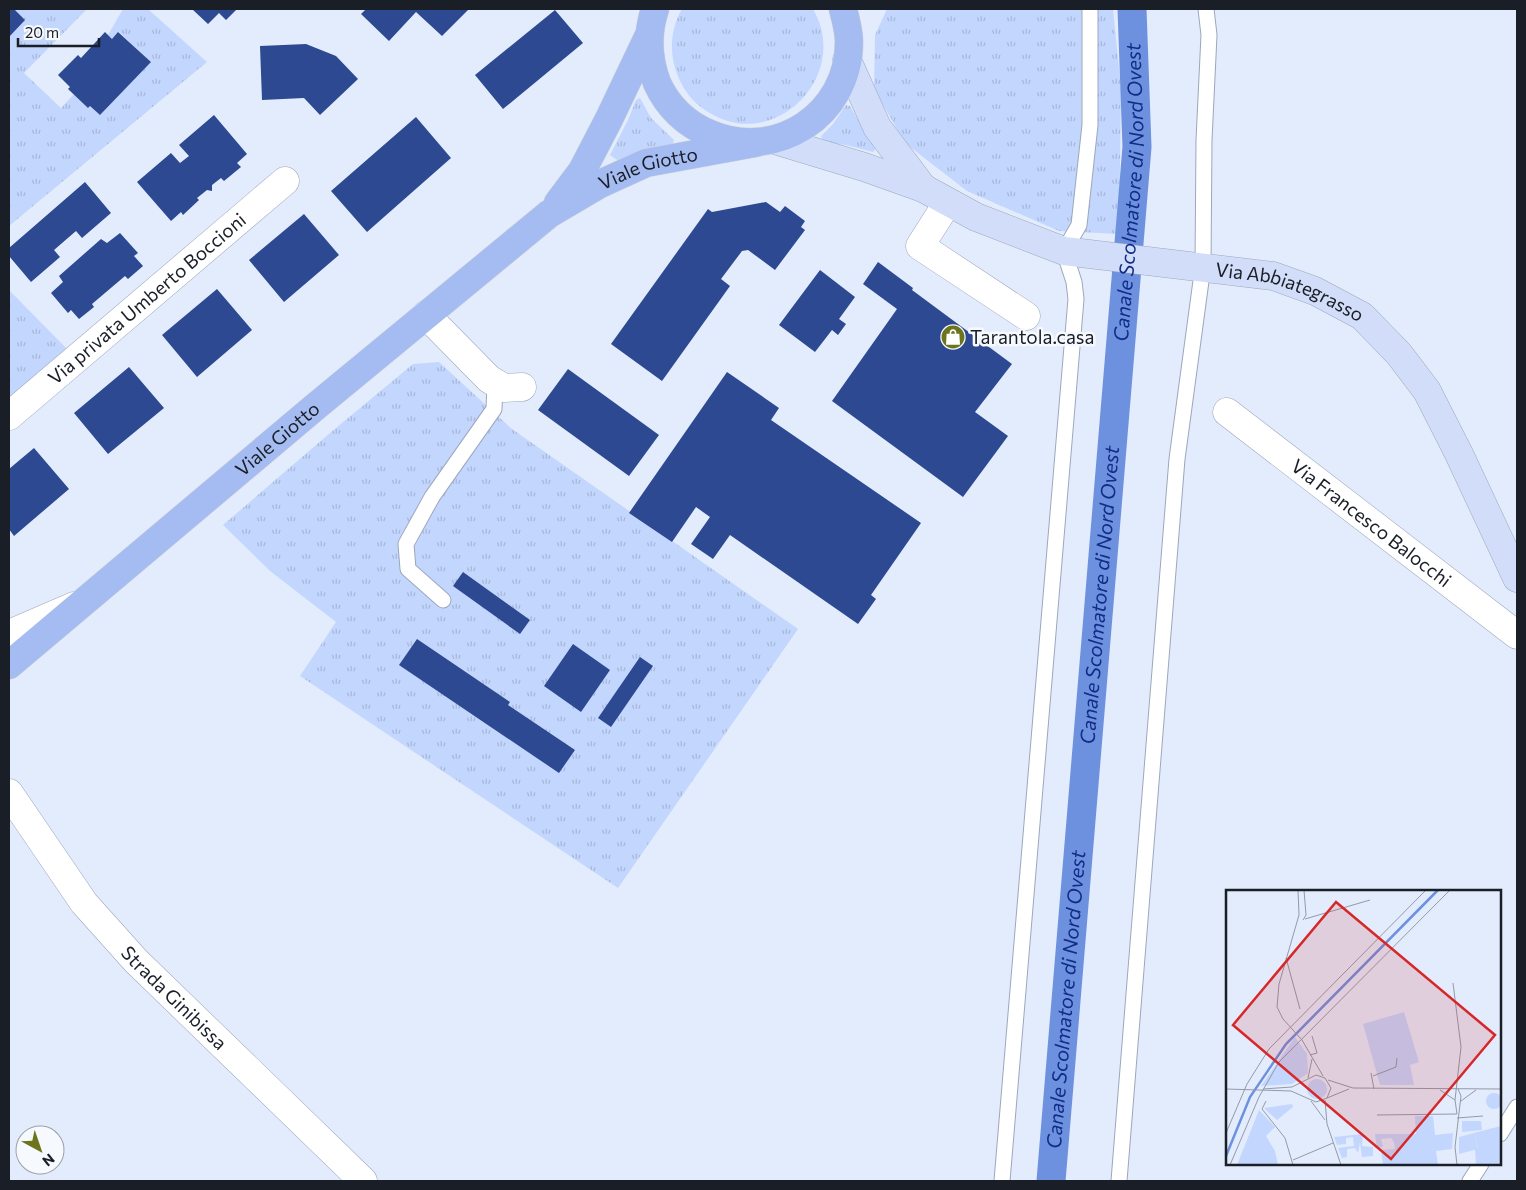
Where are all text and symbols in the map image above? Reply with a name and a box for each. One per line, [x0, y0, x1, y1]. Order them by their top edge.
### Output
scale bar [18, 15, 99, 47]
text: 20 m [25, 23, 59, 41]
water label: Canale Scolmatore di Nord Ovest [1108, 42, 1148, 342]
street label: Viale Giotto [595, 142, 699, 194]
street label: Via privata Umberto Boccioni [43, 208, 250, 389]
street label: Via Abbiategrasso [1214, 257, 1368, 326]
shop icon: Tarantola.casa [940, 324, 966, 350]
place label: Tarantola.casa [970, 325, 1094, 348]
street label: Viale Giotto [230, 396, 324, 480]
water label: Canale Scolmatore di Nord Ovest [1074, 444, 1123, 745]
street label: Via Francesco Balocchi [1287, 454, 1456, 591]
water label: Canale Scolmatore di Nord Ovest [1041, 849, 1090, 1150]
inset map [1226, 890, 1501, 1165]
street label: Strada Ginibissa [117, 941, 232, 1054]
north arrow [15, 1125, 65, 1175]
text: N [39, 1150, 58, 1170]

